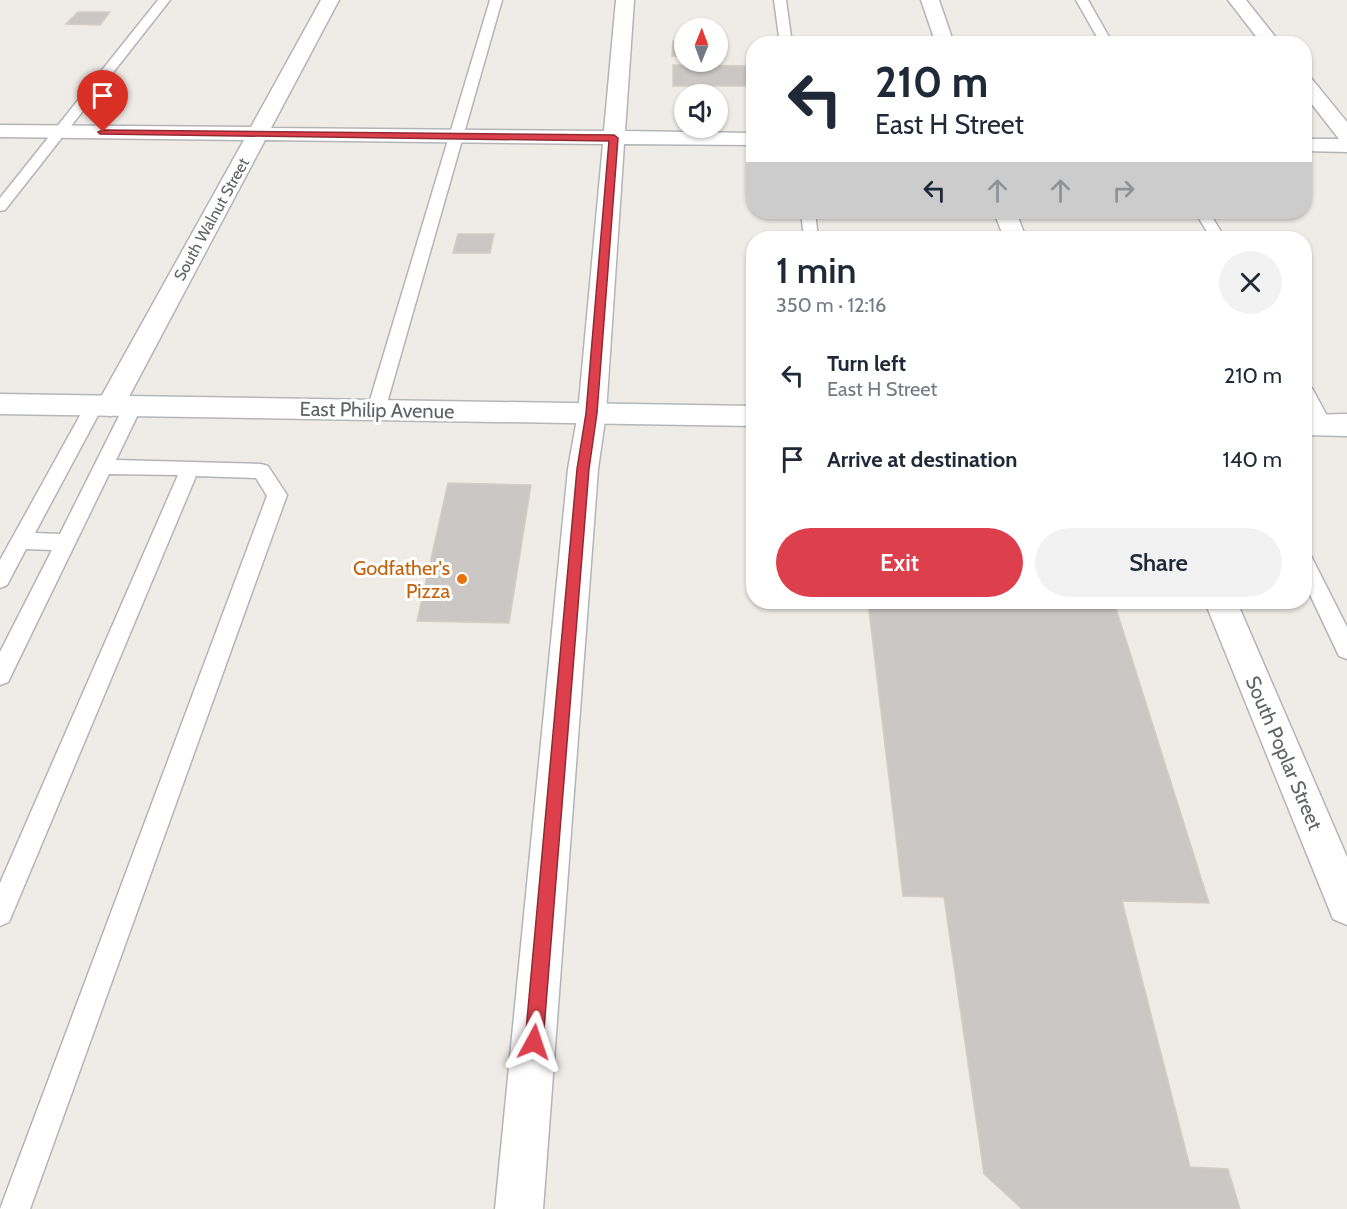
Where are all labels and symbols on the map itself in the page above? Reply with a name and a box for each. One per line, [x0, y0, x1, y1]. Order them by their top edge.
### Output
north arrow [674, 18, 728, 72]
pin [77, 70, 128, 132]
street label: South Walnut Street [170, 154, 253, 284]
street label: East Philip Avenue [299, 397, 455, 423]
place label: Godfather's Pizza [353, 556, 450, 603]
marker: Godfather's Pizza [455, 572, 469, 586]
street label: South Poplar Street [1241, 672, 1327, 834]
position arrow [502, 1010, 566, 1074]

